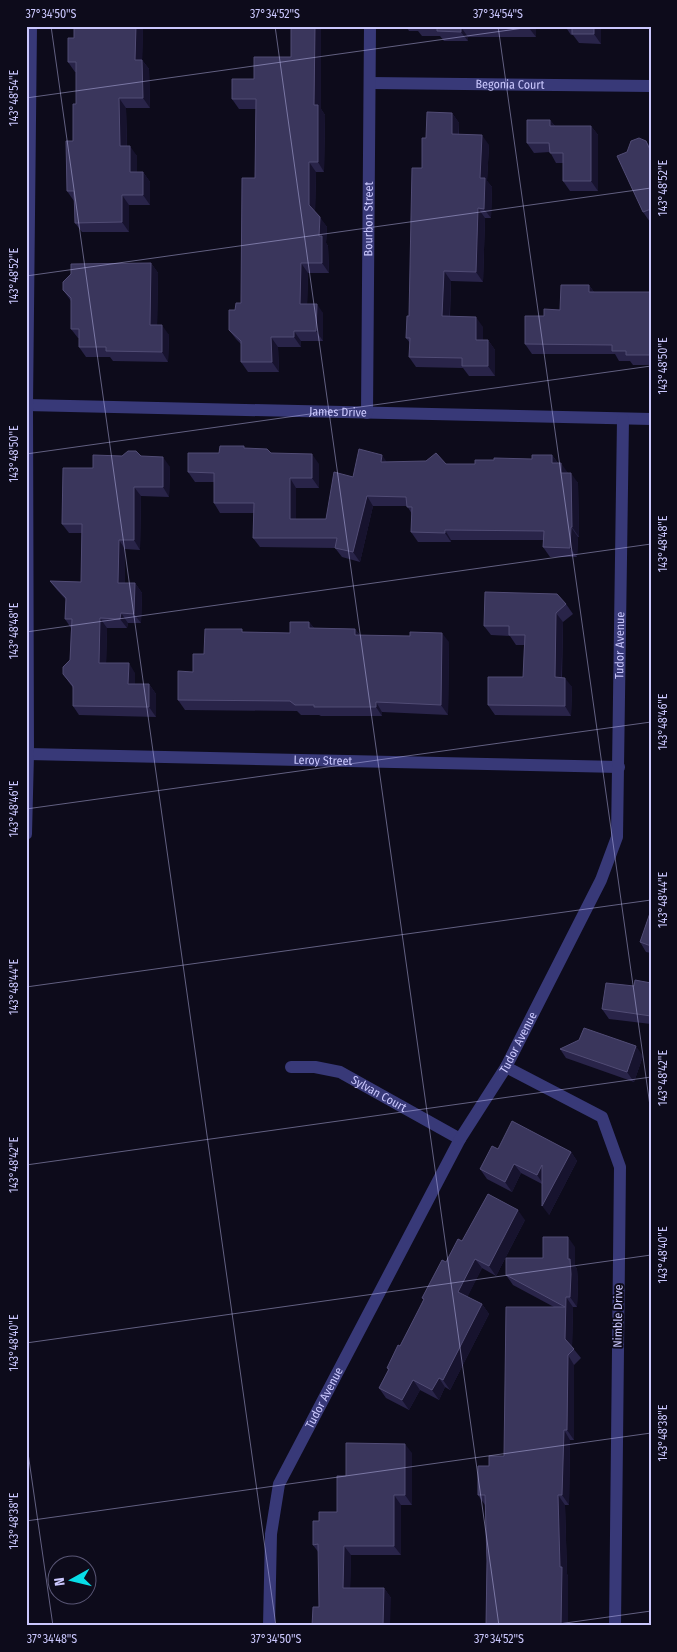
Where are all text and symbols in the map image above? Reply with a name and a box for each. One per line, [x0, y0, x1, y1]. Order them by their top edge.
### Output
text: 37°34'50"S [25, 7, 77, 21]
text: 37°34'52"S [250, 7, 300, 21]
text: 37°34'54"S [473, 7, 523, 21]
text: 143°48'54"E [7, 69, 21, 126]
street label: Begonia Court [475, 77, 545, 92]
text: 143°48'52"E [656, 160, 670, 216]
street label: Bourbon Street [361, 181, 376, 256]
text: 143°48'52"E [7, 248, 21, 304]
text: 143°48'50"E [656, 337, 670, 395]
street label: James Drive [309, 404, 367, 420]
text: 143°48'50"E [7, 425, 21, 483]
text: 143°48'48"E [656, 515, 670, 572]
text: 143°48'48"E [7, 602, 21, 659]
street label: Tudor Avenue [612, 612, 627, 679]
text: 143°48'46"E [656, 693, 670, 750]
street label: Leroy Street [293, 753, 353, 768]
text: 143°48'46"E [7, 780, 21, 837]
text: 143°48'44"E [656, 872, 670, 928]
text: 143°48'44"E [7, 959, 21, 1015]
street label: Tudor Avenue [497, 1009, 540, 1076]
text: 143°48'42"E [656, 1050, 670, 1106]
street label: Sylvan Court [349, 1073, 409, 1115]
text: 143°48'42"E [7, 1137, 21, 1193]
text: 143°48'40"E [656, 1226, 670, 1284]
street label: Nimble Drive [610, 1284, 626, 1348]
text: 143°48'40"E [7, 1314, 21, 1372]
street label: Tudor Avenue [302, 1365, 346, 1431]
text: 143°48'38"E [656, 1404, 670, 1461]
text: 143°48'38"E [7, 1492, 21, 1549]
north arrow [48, 1554, 98, 1604]
text: N [51, 1576, 69, 1587]
text: 37°34'48"S [27, 1632, 77, 1646]
text: 37°34'50"S [250, 1632, 302, 1646]
text: 37°34'52"S [474, 1632, 524, 1646]

